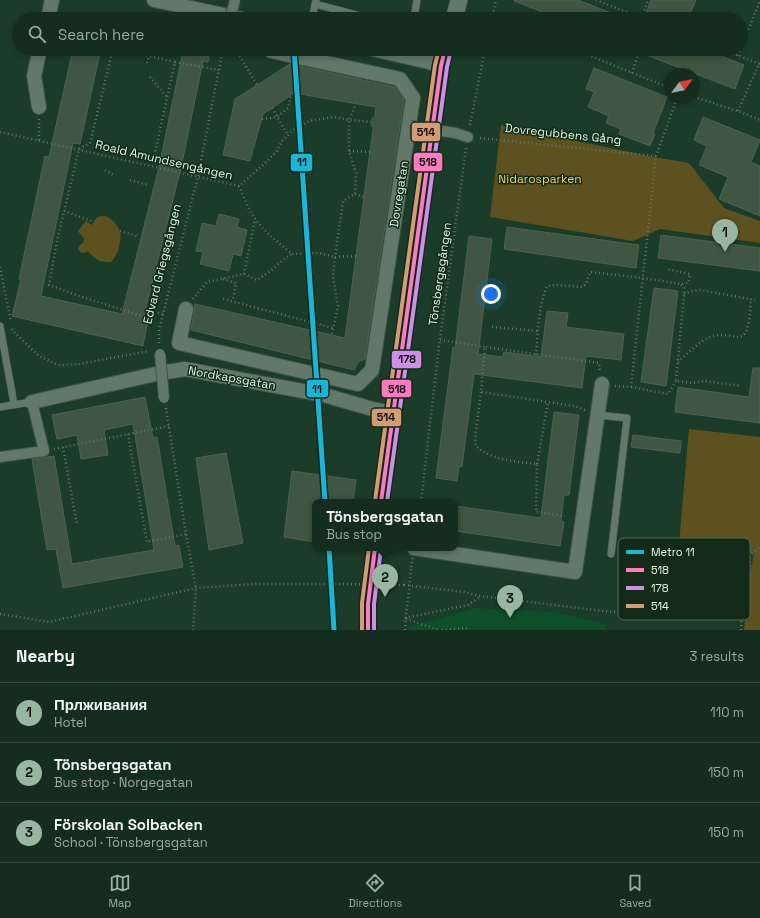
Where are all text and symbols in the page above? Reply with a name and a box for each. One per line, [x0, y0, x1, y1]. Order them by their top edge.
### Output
search box [12, 12, 748, 56]
icon: search [26, 23, 48, 45]
text: Search here [58, 25, 144, 44]
north arrow [664, 68, 700, 104]
street label: Dovregubbens Gång [504, 120, 622, 148]
line badge: 514 [411, 122, 441, 142]
text: 514 [417, 125, 435, 139]
street label: Roald Amundsengången [94, 136, 234, 184]
line badge: 518 [413, 152, 443, 172]
line badge: 11 [290, 153, 313, 172]
text: 11 [297, 155, 307, 169]
text: 518 [419, 155, 437, 169]
street label: Dovregatan [386, 160, 412, 228]
park label: Nidarosparken [498, 171, 582, 187]
street label: Edvard Griegsgången [139, 202, 185, 326]
pin: 1 [712, 219, 738, 252]
street label: Tönsbergsgången [425, 221, 455, 327]
your location [481, 284, 501, 304]
line badge: 178 [391, 350, 422, 369]
text: 178 [398, 352, 416, 366]
street label: Nordkapsgatan [187, 362, 277, 394]
line badge: 11 [306, 379, 329, 398]
line badge: 518 [381, 379, 412, 398]
text: 11 [312, 382, 322, 396]
text: 518 [388, 382, 406, 396]
line badge: 514 [371, 408, 402, 427]
text: 514 [377, 410, 395, 424]
popup [312, 499, 458, 551]
text: Tönsbergsgatan [326, 507, 444, 526]
text: Bus stop [326, 526, 382, 543]
legend [618, 538, 750, 620]
text: Metro 11 [651, 545, 695, 559]
text: 518 [651, 563, 669, 577]
pin: 2 [372, 564, 398, 597]
text: 178 [651, 581, 669, 595]
pin: 3 [497, 585, 523, 618]
text: 514 [651, 599, 669, 613]
text: Nearby [16, 645, 75, 667]
text: 3 results [690, 648, 744, 665]
text: Прлживания [54, 695, 147, 714]
text: 1 [26, 704, 32, 721]
text: 110 m [710, 704, 744, 721]
text: Hotel [54, 714, 87, 731]
text: Tönsbergsgatan [54, 755, 171, 774]
text: 2 [25, 764, 33, 781]
text: 150 m [708, 764, 744, 781]
text: Bus stop · Norgegatan [54, 774, 193, 791]
text: Förskolan Solbacken [54, 815, 203, 834]
text: 3 [25, 824, 33, 841]
text: 150 m [708, 824, 744, 841]
text: School · Tönsbergsgatan [54, 834, 208, 851]
tab: Map [109, 872, 131, 910]
tab: Directions [348, 872, 402, 910]
tab: Saved [619, 872, 651, 910]

